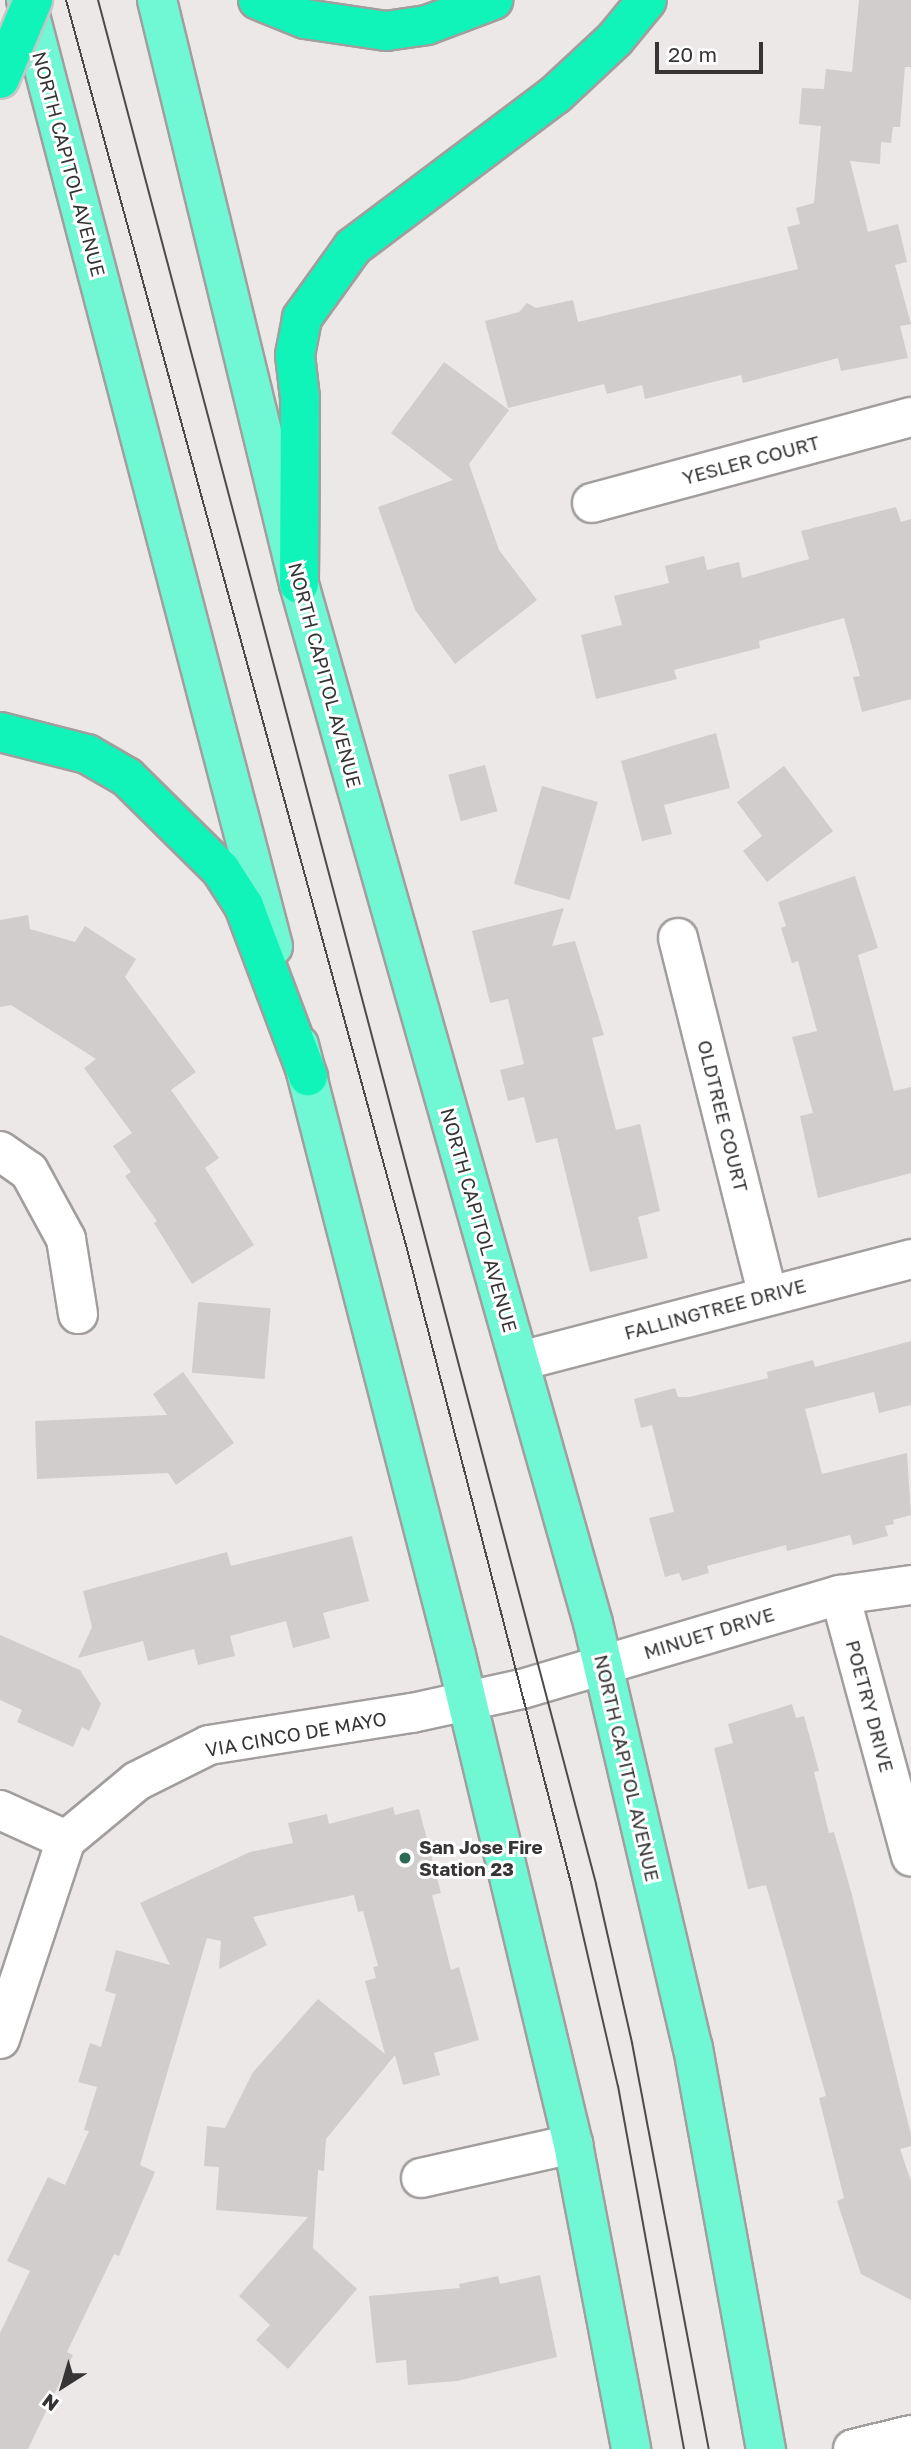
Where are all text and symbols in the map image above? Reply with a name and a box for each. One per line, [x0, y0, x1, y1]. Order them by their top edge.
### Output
scale bar [659, 28, 768, 72]
text: 20 m [668, 41, 717, 67]
street label: NORTH CAPITOL AVENUE [28, 49, 110, 279]
street label: YESLER COURT [680, 431, 822, 489]
street label: NORTH CAPITOL AVENUE [284, 560, 366, 790]
street label: OLDTREE COURT [693, 1038, 753, 1194]
street label: NORTH CAPITOL AVENUE [436, 1105, 522, 1335]
street label: FALLINGTREE DRIVE [622, 1274, 808, 1344]
street label: MINUET DRIVE [641, 1602, 777, 1664]
street label: POETRY DRIVE [841, 1637, 899, 1775]
street label: NORTH CAPITOL AVENUE [590, 1652, 664, 1884]
street label: VIA CINCO DE MAYO [204, 1707, 388, 1761]
place label: San Jose Fire Station 23 [419, 1836, 543, 1880]
marker: San Jose Fire Station 23 [397, 1850, 413, 1866]
north arrow [28, 2351, 98, 2421]
text: N [37, 2390, 63, 2417]

